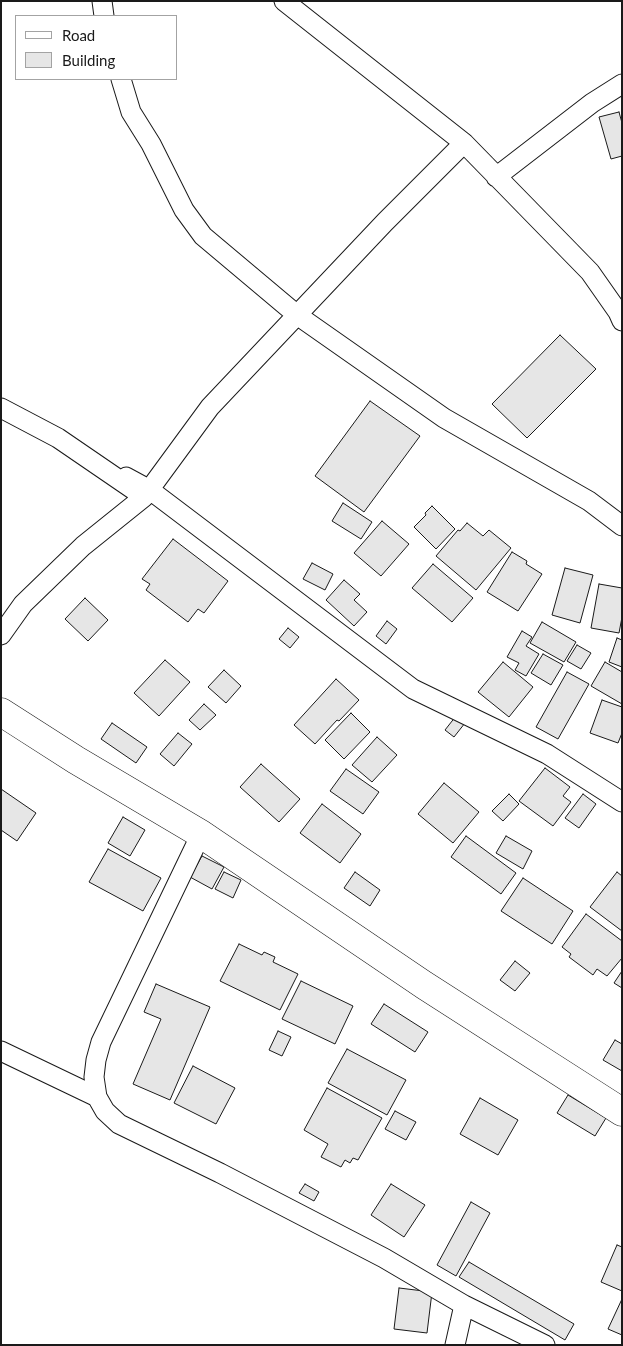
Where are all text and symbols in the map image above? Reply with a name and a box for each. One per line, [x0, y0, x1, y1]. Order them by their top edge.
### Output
legend [15, 15, 178, 80]
text: Road [62, 26, 95, 44]
text: Building [62, 51, 115, 69]

